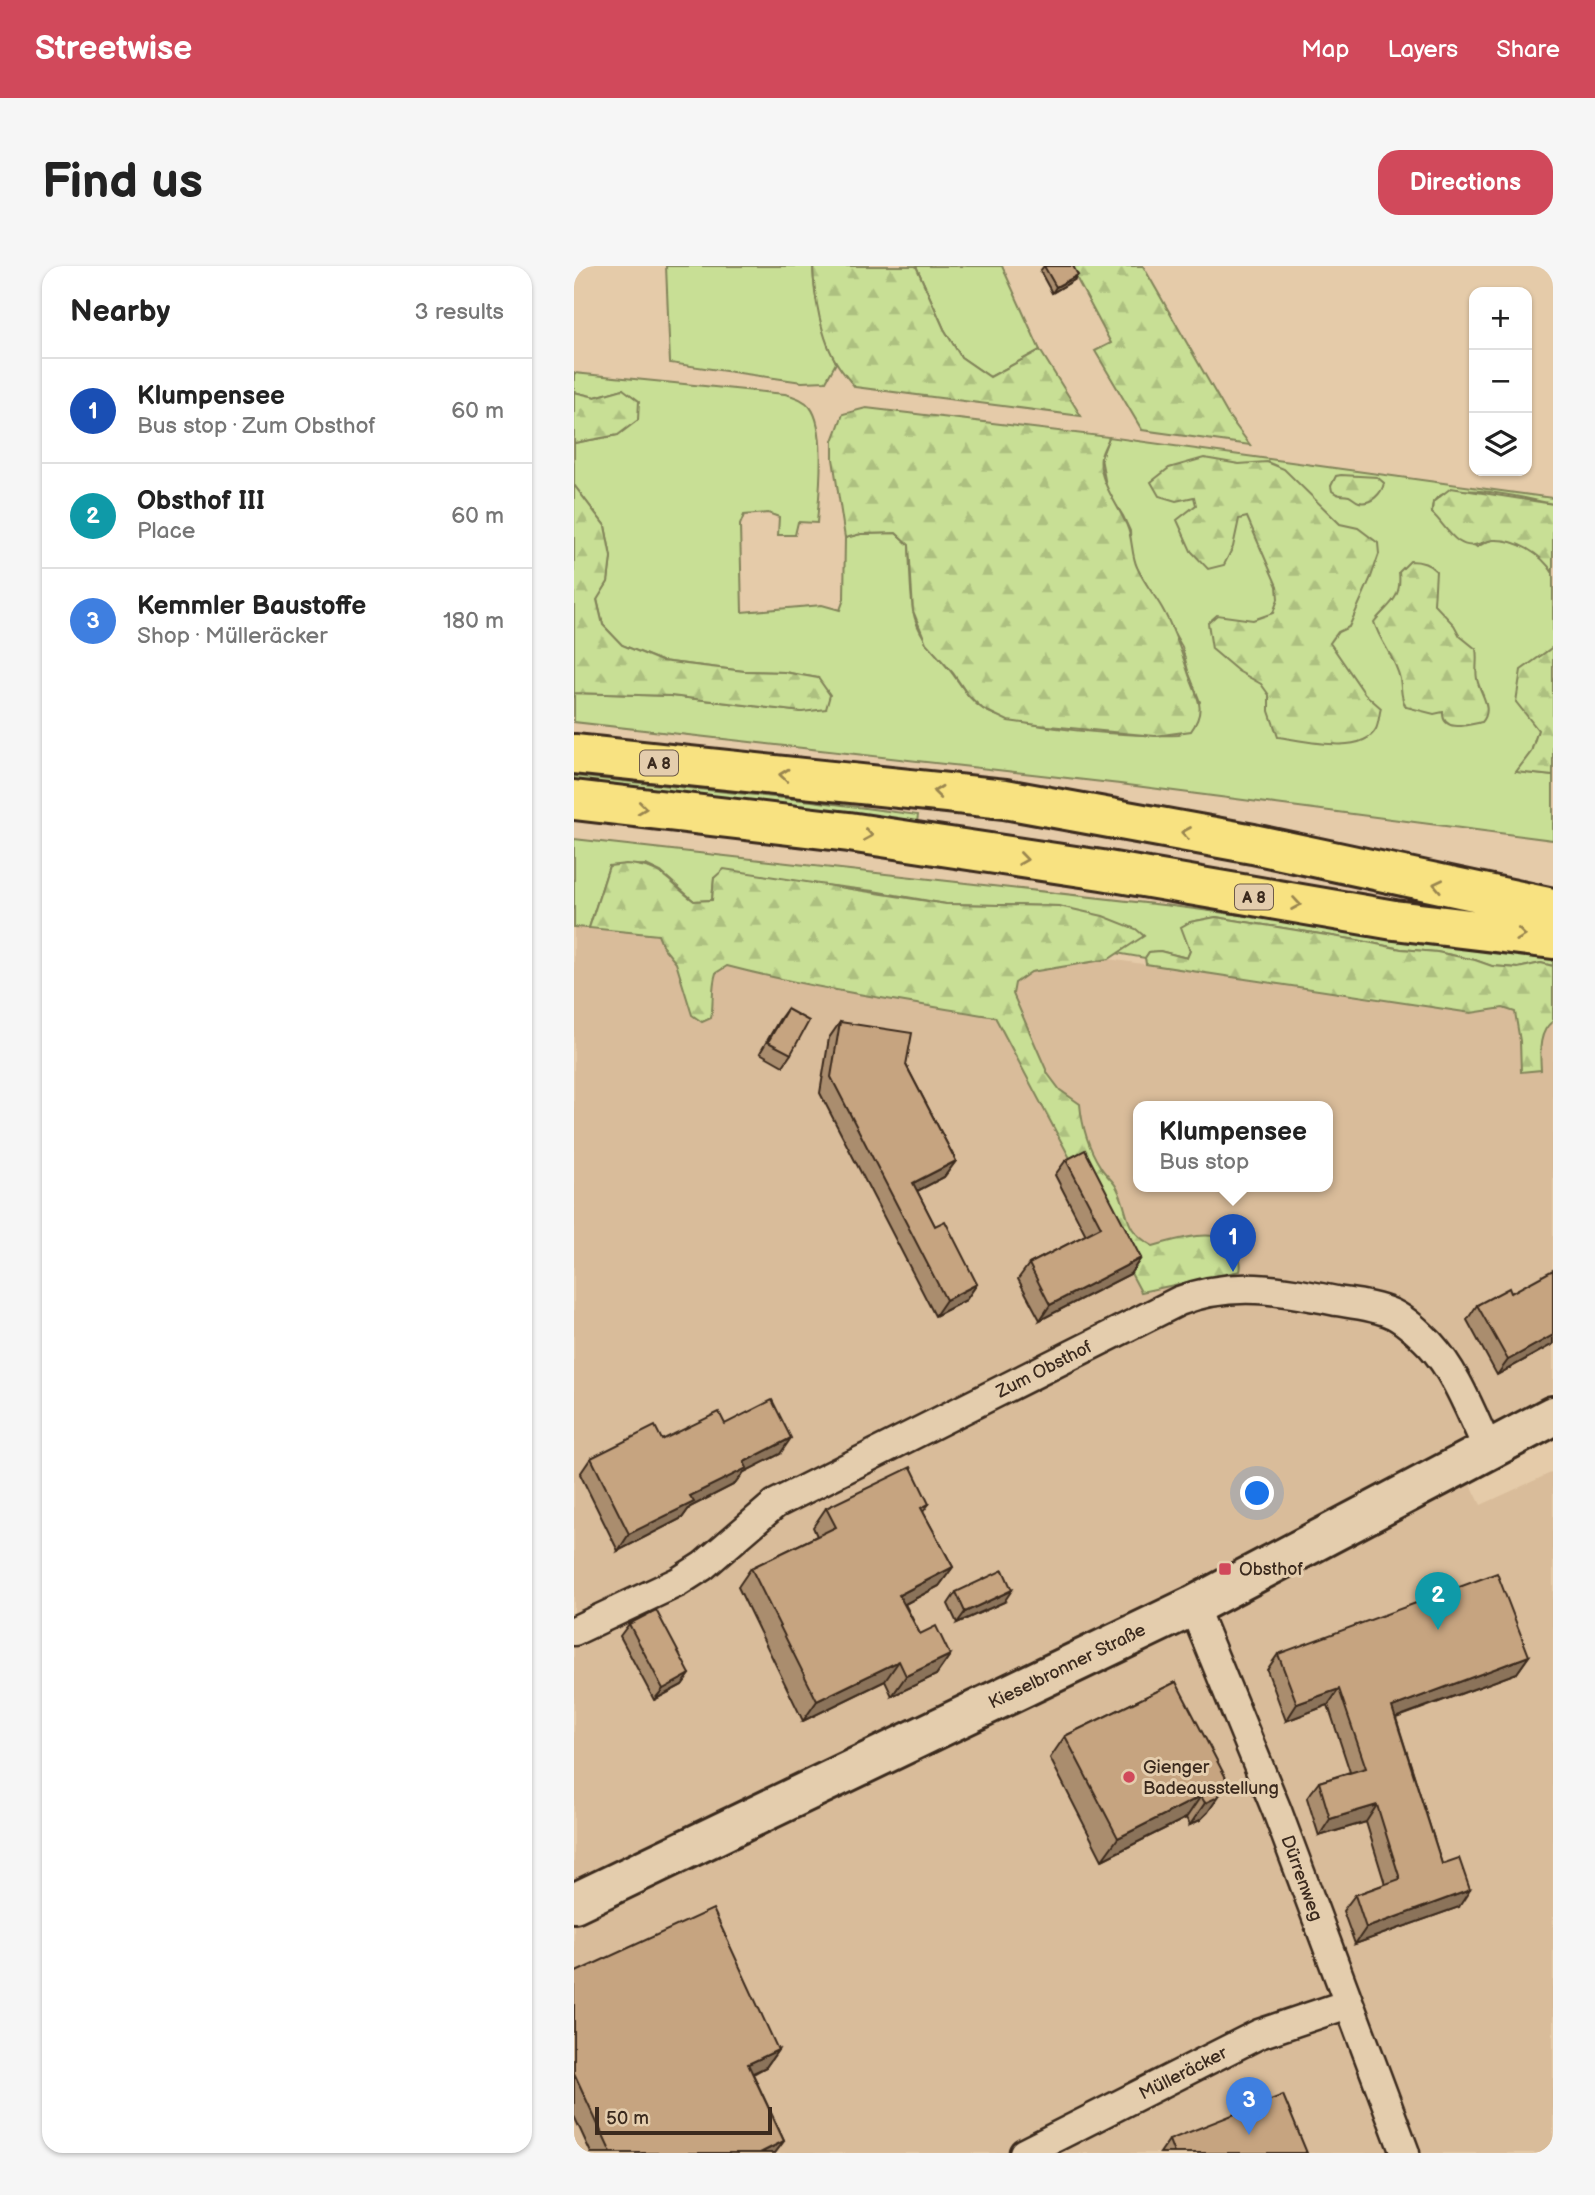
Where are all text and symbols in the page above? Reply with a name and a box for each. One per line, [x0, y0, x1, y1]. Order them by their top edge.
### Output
text: Streetwise [35, 29, 192, 69]
text: Map [1301, 35, 1349, 64]
text: Layers [1387, 35, 1458, 64]
text: Share [1496, 35, 1560, 64]
button: Directions [1378, 150, 1553, 215]
text: Find us [42, 153, 203, 212]
map controls [1469, 287, 1532, 476]
button: + [1469, 287, 1532, 350]
text: Nearby [70, 294, 170, 330]
text: 3 results [415, 298, 504, 326]
button: − [1469, 350, 1532, 413]
text: Klumpensee [137, 381, 285, 412]
text: 1 [88, 397, 98, 425]
text: 60 m [451, 397, 504, 425]
text: Bus stop · Zum Obsthof [137, 412, 376, 440]
button: layers [1469, 413, 1532, 476]
text: Obsthof III [137, 486, 265, 517]
text: 2 [86, 502, 100, 530]
text: 60 m [451, 502, 504, 530]
text: Place [137, 517, 195, 545]
text: Kemmler Baustoffe [137, 591, 366, 622]
text: 3 [86, 607, 100, 635]
text: 180 m [443, 607, 504, 635]
text: Shop · Mülleräcker [137, 622, 328, 650]
road number: A 8 [640, 750, 678, 776]
one-way arrow [778, 768, 789, 783]
one-way arrow [932, 784, 943, 799]
one-way arrow [636, 801, 648, 816]
one-way arrow [1180, 826, 1192, 841]
one-way arrow [862, 827, 874, 842]
one-way arrow [1017, 851, 1029, 866]
one-way arrow [1432, 878, 1444, 893]
road number: A 8 [1235, 884, 1273, 910]
one-way arrow [1290, 896, 1302, 911]
one-way arrow [1516, 927, 1527, 942]
popup [1133, 1101, 1333, 1192]
text: Klumpensee [1159, 1117, 1307, 1148]
text: Bus stop [1159, 1148, 1249, 1176]
pin: 1 [1210, 1214, 1256, 1272]
street label: Zum Obsthof [992, 1336, 1096, 1403]
your location [1240, 1476, 1274, 1510]
place label: Obsthof [1239, 1559, 1303, 1580]
marker: Obsthof [1217, 1561, 1233, 1577]
pin: 2 [1415, 1572, 1461, 1630]
street label: Kieselbronner Straße [985, 1619, 1149, 1714]
place label: Gienger Badeausstellung [1143, 1757, 1279, 1799]
marker: Gienger Badeausstellung [1121, 1769, 1137, 1785]
street label: Dürrenweg [1276, 1832, 1327, 1924]
street label: Mülleräcker [1136, 2042, 1231, 2105]
pin: 3 [1226, 2077, 1272, 2135]
scale bar [595, 2104, 772, 2136]
text: 50 m [606, 2107, 649, 2130]

